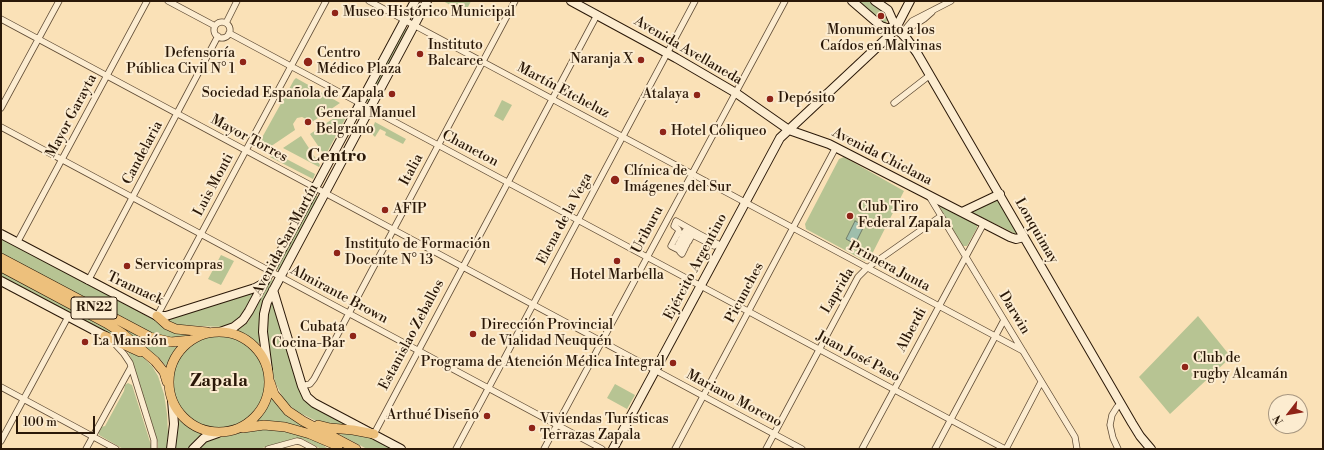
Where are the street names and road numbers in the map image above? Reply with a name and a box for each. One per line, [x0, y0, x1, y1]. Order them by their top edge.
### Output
street label: Avenida Avellaneda [631, 13, 745, 89]
street label: Martín Etcheluz [514, 60, 612, 122]
street label: Mayor Garayta [43, 71, 101, 161]
street label: Mayor Torres [208, 112, 290, 166]
street label: Candelaria [119, 118, 167, 188]
street label: Avenida Chiclana [829, 125, 935, 189]
street label: Chaneton [439, 127, 501, 171]
street label: Luis Monti [190, 151, 238, 219]
street label: Italia [397, 151, 427, 189]
street label: Elena de la Vega [534, 170, 596, 268]
street label: Avenida San Martín [250, 181, 322, 299]
street label: Lonquimay [1011, 195, 1061, 267]
street label: Uriburu [629, 203, 667, 257]
street label: Ejército Argentino [661, 211, 731, 323]
street label: Primera Junta [845, 238, 933, 296]
street label: Picunches [722, 260, 768, 326]
street label: Almirante Brown [287, 262, 391, 328]
street label: Laprida [818, 265, 858, 317]
street label: Trannack [104, 269, 166, 309]
street label: Estanislao Zeballos [376, 277, 448, 393]
street label: Darwin [995, 288, 1033, 338]
road number: RN22 [71, 297, 117, 319]
street label: Alberdi [893, 305, 931, 355]
street label: Juan José Paso [813, 328, 903, 386]
street label: Mariano Moreno [683, 367, 785, 431]

